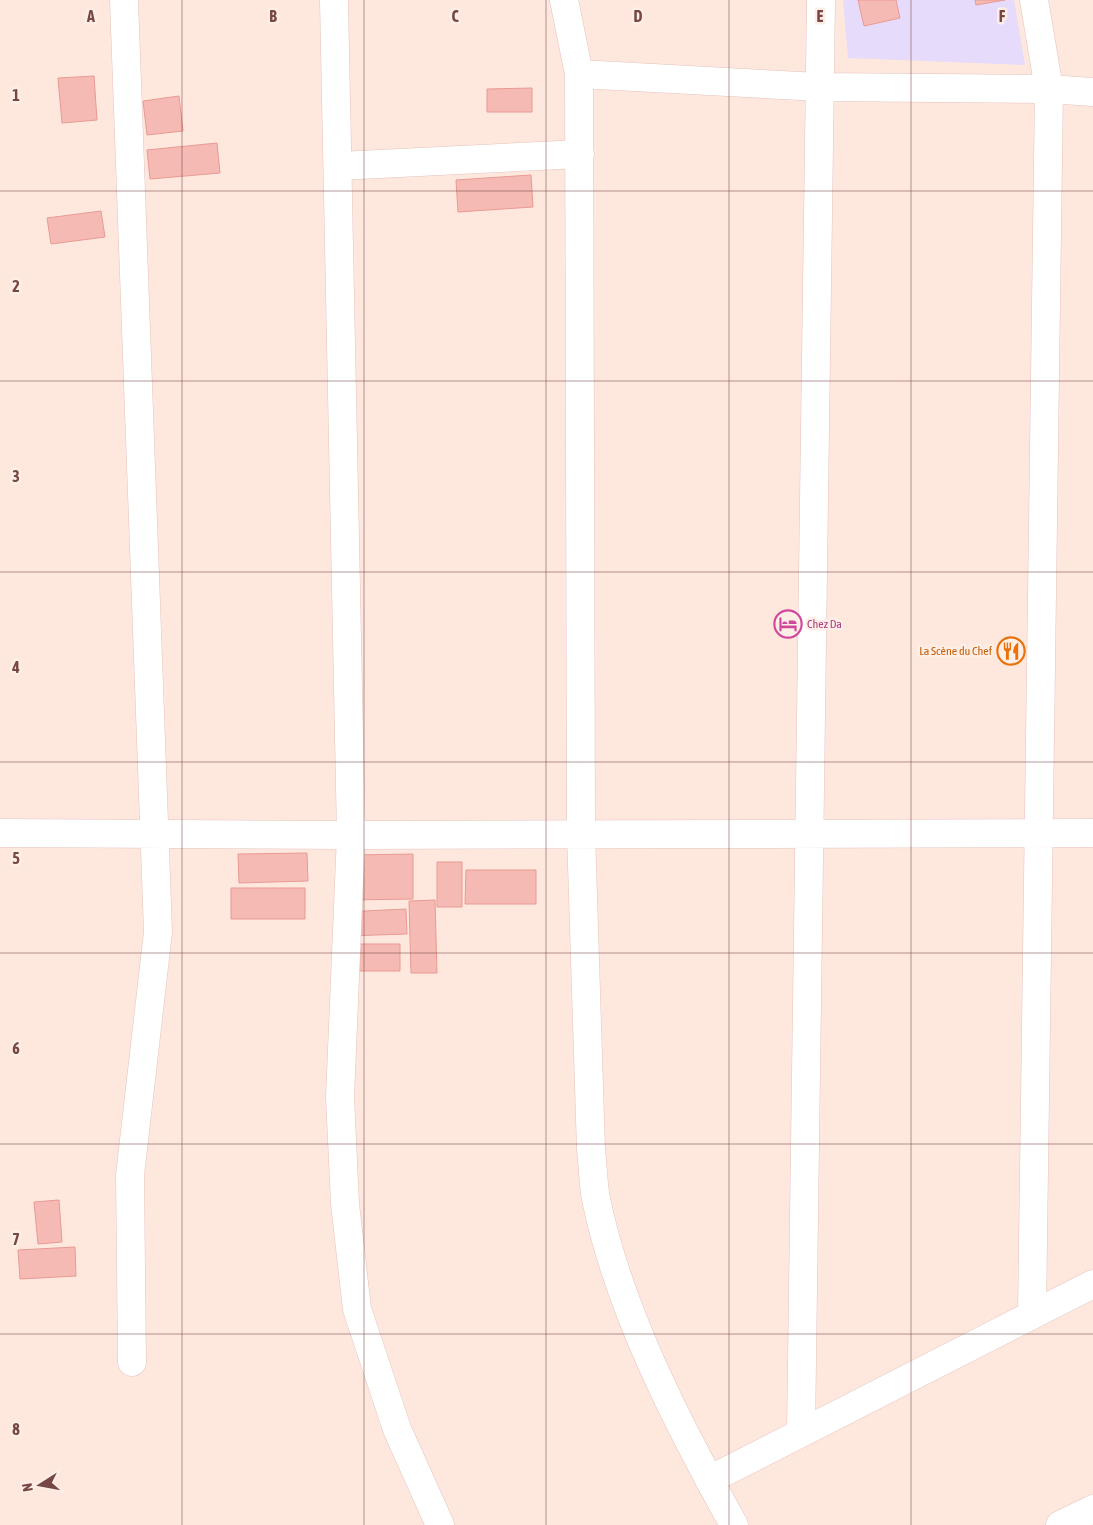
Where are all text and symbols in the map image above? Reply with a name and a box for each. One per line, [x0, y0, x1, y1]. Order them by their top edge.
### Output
text: A [86, 7, 95, 25]
text: B [269, 7, 277, 25]
text: C [451, 7, 459, 25]
text: D [634, 7, 643, 25]
text: E [817, 7, 824, 25]
text: F [999, 7, 1006, 25]
text: 1 [12, 86, 20, 104]
text: 2 [12, 277, 20, 295]
text: 3 [12, 467, 20, 485]
hotel icon: Chez Da [773, 609, 803, 639]
place label: Chez Da [807, 617, 842, 631]
restaurant icon: La Scène du Chef [996, 636, 1026, 666]
place label: La Scène du Chef [919, 644, 993, 658]
text: 4 [11, 658, 20, 676]
text: 5 [12, 849, 20, 867]
text: 6 [12, 1039, 20, 1057]
text: 7 [12, 1230, 20, 1248]
text: 8 [12, 1420, 20, 1438]
north arrow [15, 1460, 65, 1510]
text: N [19, 1482, 36, 1493]

